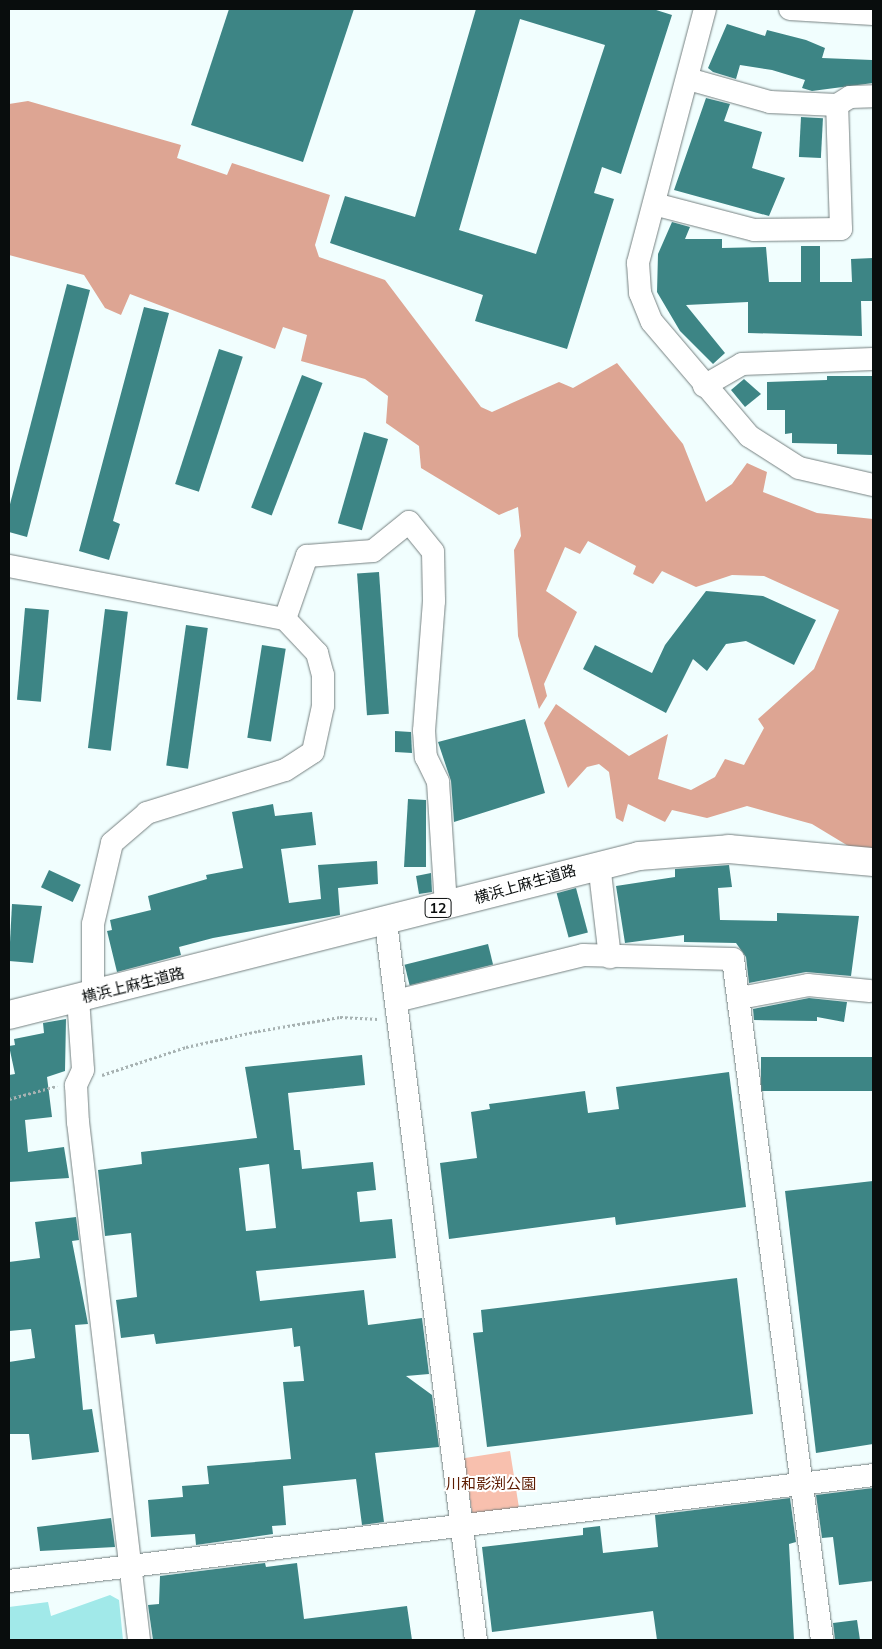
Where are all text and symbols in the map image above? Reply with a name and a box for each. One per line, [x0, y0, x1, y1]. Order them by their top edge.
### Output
street label: 横浜上麻生道路 [472, 861, 578, 907]
road number: 12 [424, 896, 452, 920]
street label: 横浜上麻生道路 [80, 964, 186, 1006]
park label: 川和影渕公園 [446, 1475, 536, 1493]

